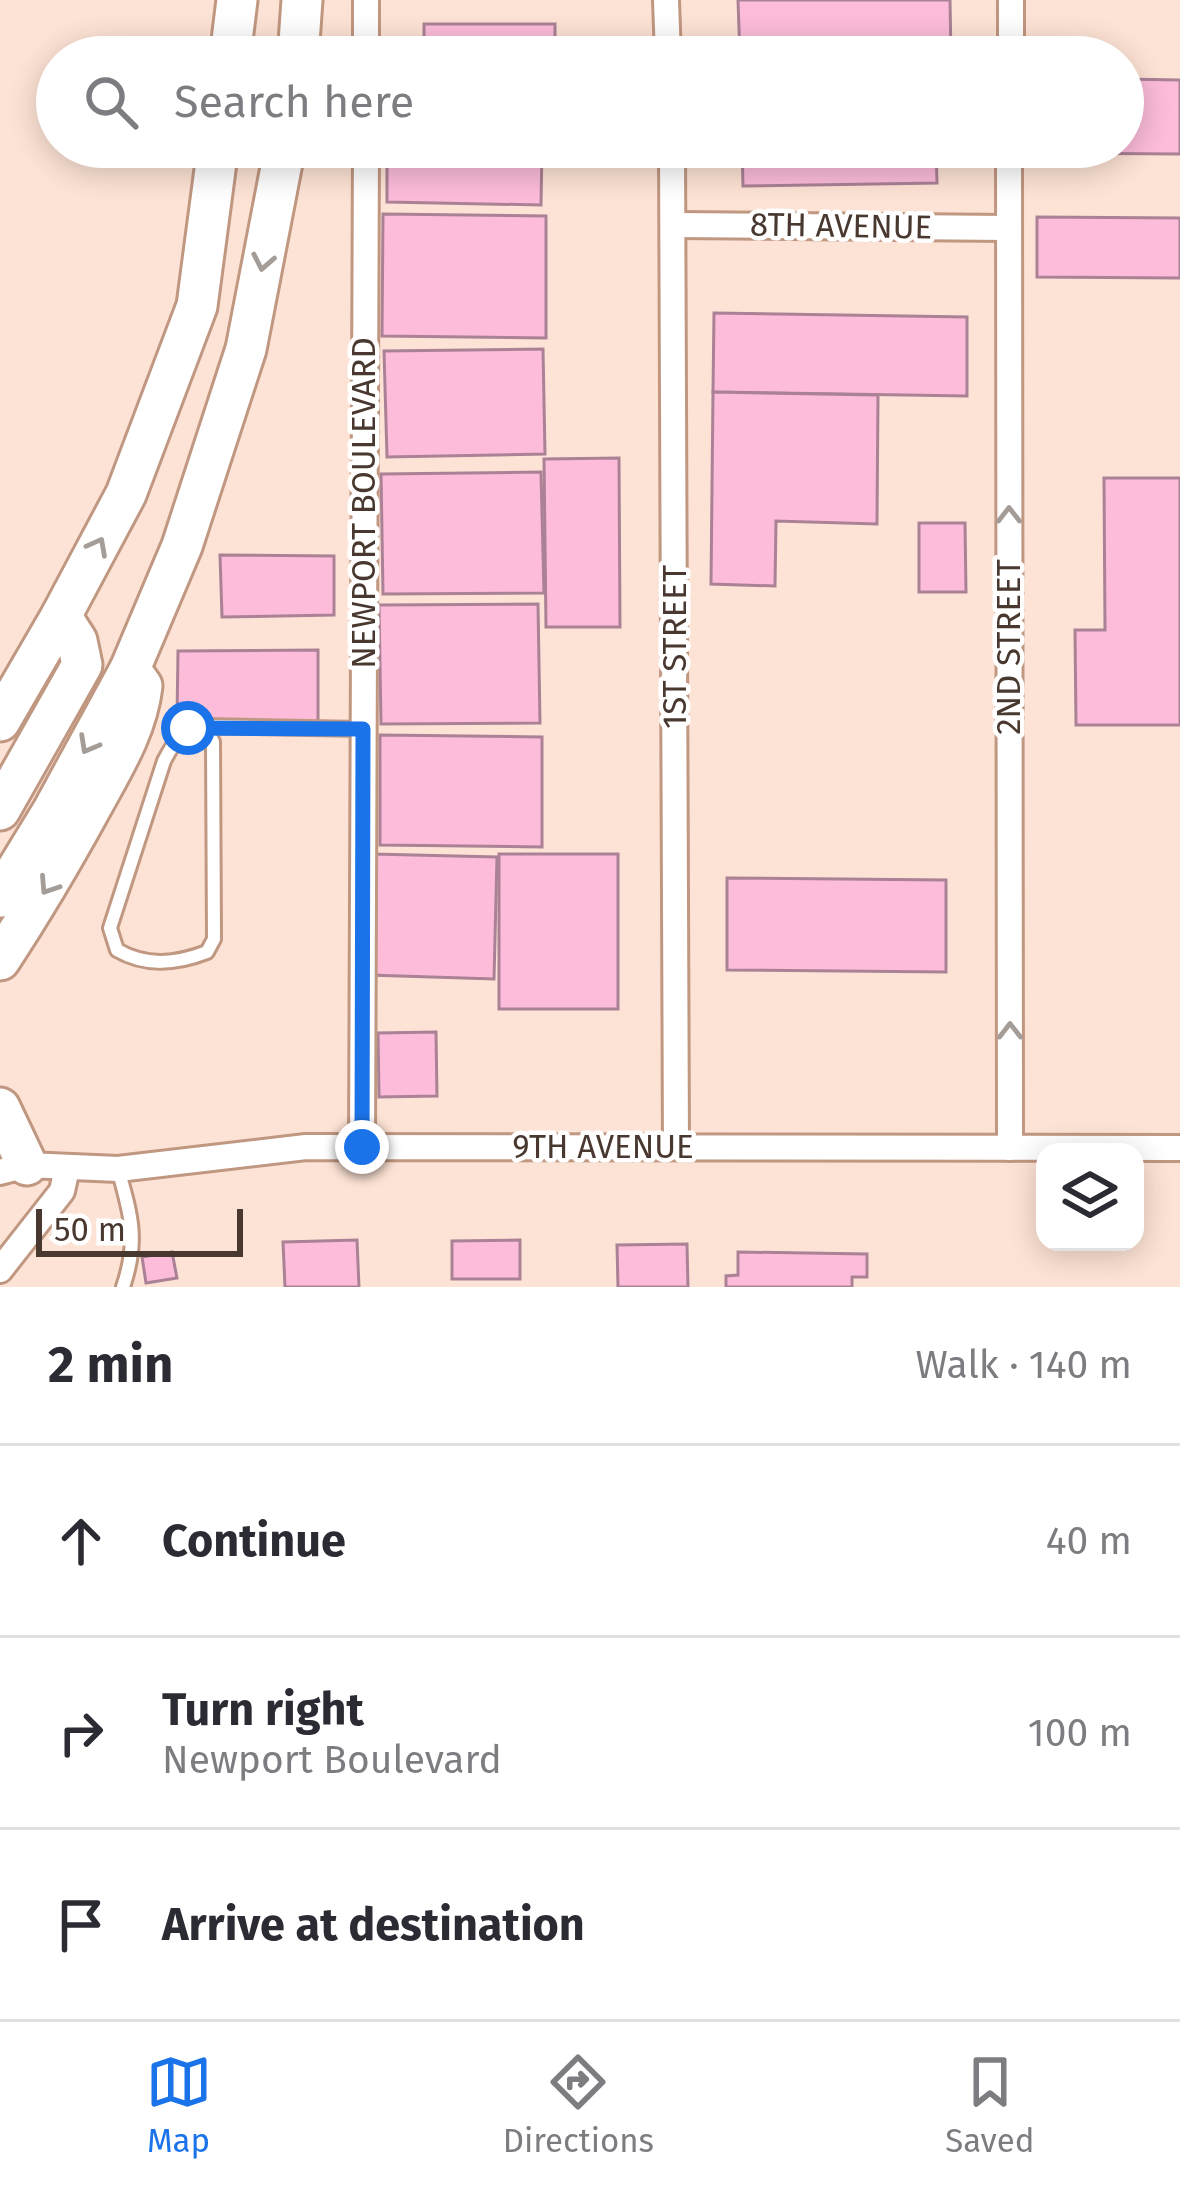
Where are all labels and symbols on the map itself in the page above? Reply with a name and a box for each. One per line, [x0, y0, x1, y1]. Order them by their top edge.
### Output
street label: 8TH AVENUE [750, 204, 932, 248]
one-way arrow [251, 251, 277, 271]
street label: NEWPORT BOULEVARD [344, 337, 384, 669]
one-way arrow [996, 505, 1022, 523]
one-way arrow [84, 536, 107, 558]
street label: 2ND STREET [989, 559, 1029, 735]
street label: 1ST STREET [655, 565, 695, 729]
route start [161, 701, 215, 755]
one-way arrow [79, 732, 102, 754]
one-way arrow [40, 872, 62, 894]
one-way arrow [997, 1021, 1023, 1039]
route end [335, 1120, 389, 1174]
street label: 9TH AVENUE [512, 1127, 694, 1167]
scale bar [36, 1203, 243, 1256]

